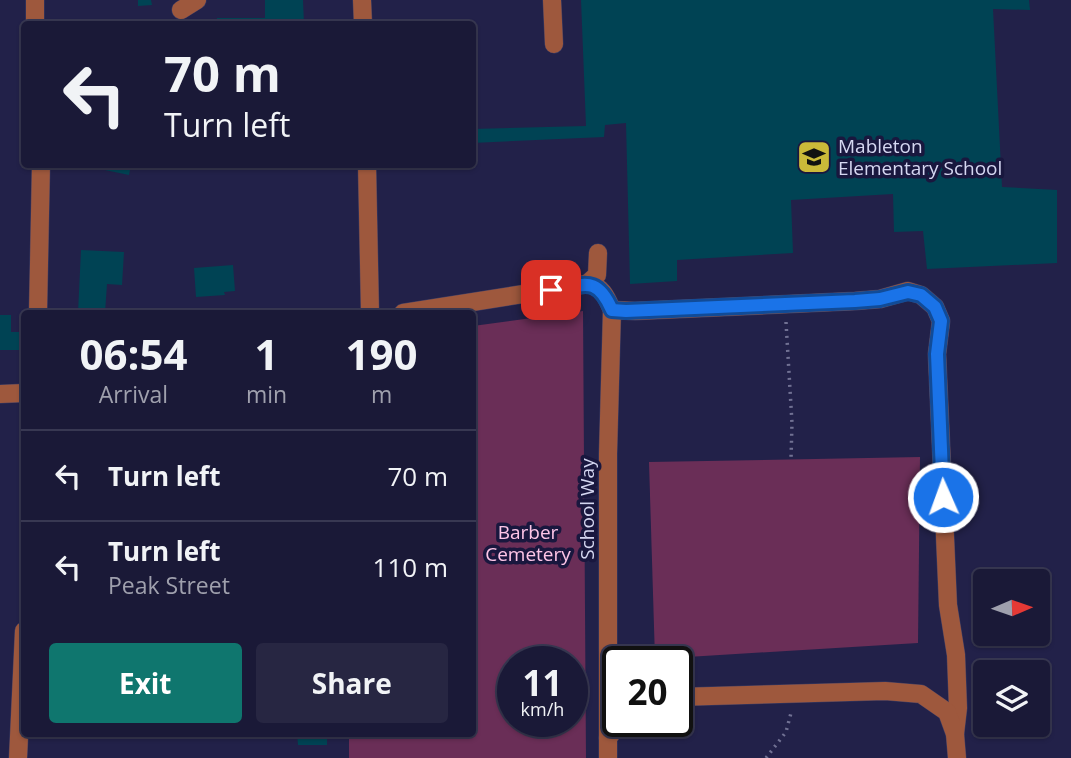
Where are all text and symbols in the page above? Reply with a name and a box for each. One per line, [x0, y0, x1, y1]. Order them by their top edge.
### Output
text: 70 m [164, 40, 281, 106]
icon: left [49, 49, 140, 140]
text: Turn left [164, 103, 290, 146]
place label: Mableton Elementary School [838, 133, 1002, 181]
school or university icon: Mableton Elementary School [795, 138, 833, 176]
pin [521, 260, 581, 320]
icon: arrive [532, 271, 570, 309]
text: 06:54 [79, 325, 187, 382]
text: 1 [254, 325, 279, 382]
text: 190 [346, 325, 418, 382]
text: Arrival [99, 378, 168, 410]
text: min [246, 378, 287, 410]
text: m [371, 378, 392, 410]
icon: left [49, 457, 87, 495]
text: Turn left [108, 458, 220, 494]
text: 70 m [387, 458, 448, 494]
street label: School Way [574, 458, 600, 560]
position arrow [906, 460, 980, 534]
park label: Barber Cemetery [485, 519, 571, 567]
text: Turn left [108, 533, 220, 569]
icon: left [49, 548, 87, 586]
text: 110 m [373, 549, 448, 585]
text: Peak Street [108, 569, 230, 601]
north arrow [973, 569, 1050, 646]
map controls [973, 569, 1050, 737]
button: Exit [49, 643, 242, 723]
button: Share [256, 643, 448, 723]
speed limit sign: 20 [602, 646, 693, 737]
text: 11 [522, 659, 563, 706]
button: layers [973, 660, 1050, 737]
text: km/h [521, 697, 564, 721]

